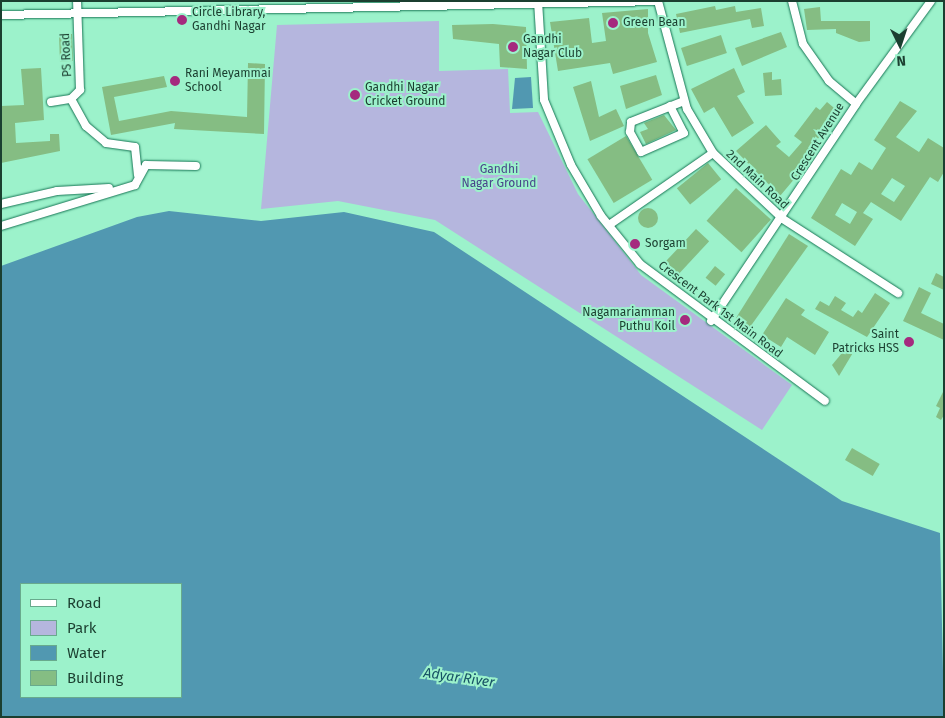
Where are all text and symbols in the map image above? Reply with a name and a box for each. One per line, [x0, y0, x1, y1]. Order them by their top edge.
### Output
place label: Circle Library, Gandhi Nagar [192, 6, 266, 34]
marker: Circle Library, Gandhi Nagar [176, 14, 188, 26]
place label: Green Bean [623, 16, 685, 30]
marker: Green Bean [607, 17, 619, 29]
north arrow [875, 20, 925, 70]
street label: PS Road [59, 33, 75, 77]
place label: Gandhi Nagar Club [523, 33, 582, 61]
marker: Gandhi Nagar Club [507, 41, 519, 53]
text: N [896, 52, 906, 69]
place label: Rani Meyammai School [185, 67, 271, 95]
marker: Rani Meyammai School [169, 75, 181, 87]
place label: Gandhi Nagar Cricket Ground [365, 81, 445, 109]
marker: Gandhi Nagar Cricket Ground [349, 89, 361, 101]
street label: Crescent Avenue [788, 100, 848, 184]
street label: 2nd Main Road [723, 147, 791, 213]
park label: Gandhi Nagar Ground [462, 163, 536, 191]
place label: Sorgam [645, 237, 686, 251]
marker: Sorgam [629, 238, 641, 250]
street label: Crescent Park 1st Main Road [655, 259, 785, 361]
place label: Nagamariamman Puthu Koil [582, 306, 675, 334]
marker: Nagamariamman Puthu Koil [679, 314, 691, 326]
place label: Saint Patricks HSS [832, 328, 899, 356]
marker: Saint Patricks HSS [903, 336, 915, 348]
legend [20, 583, 182, 698]
text: Road [67, 594, 102, 612]
text: Park [67, 619, 97, 637]
text: Water [67, 644, 106, 662]
water label: Adyar River [422, 665, 496, 691]
text: Building [67, 669, 123, 687]

